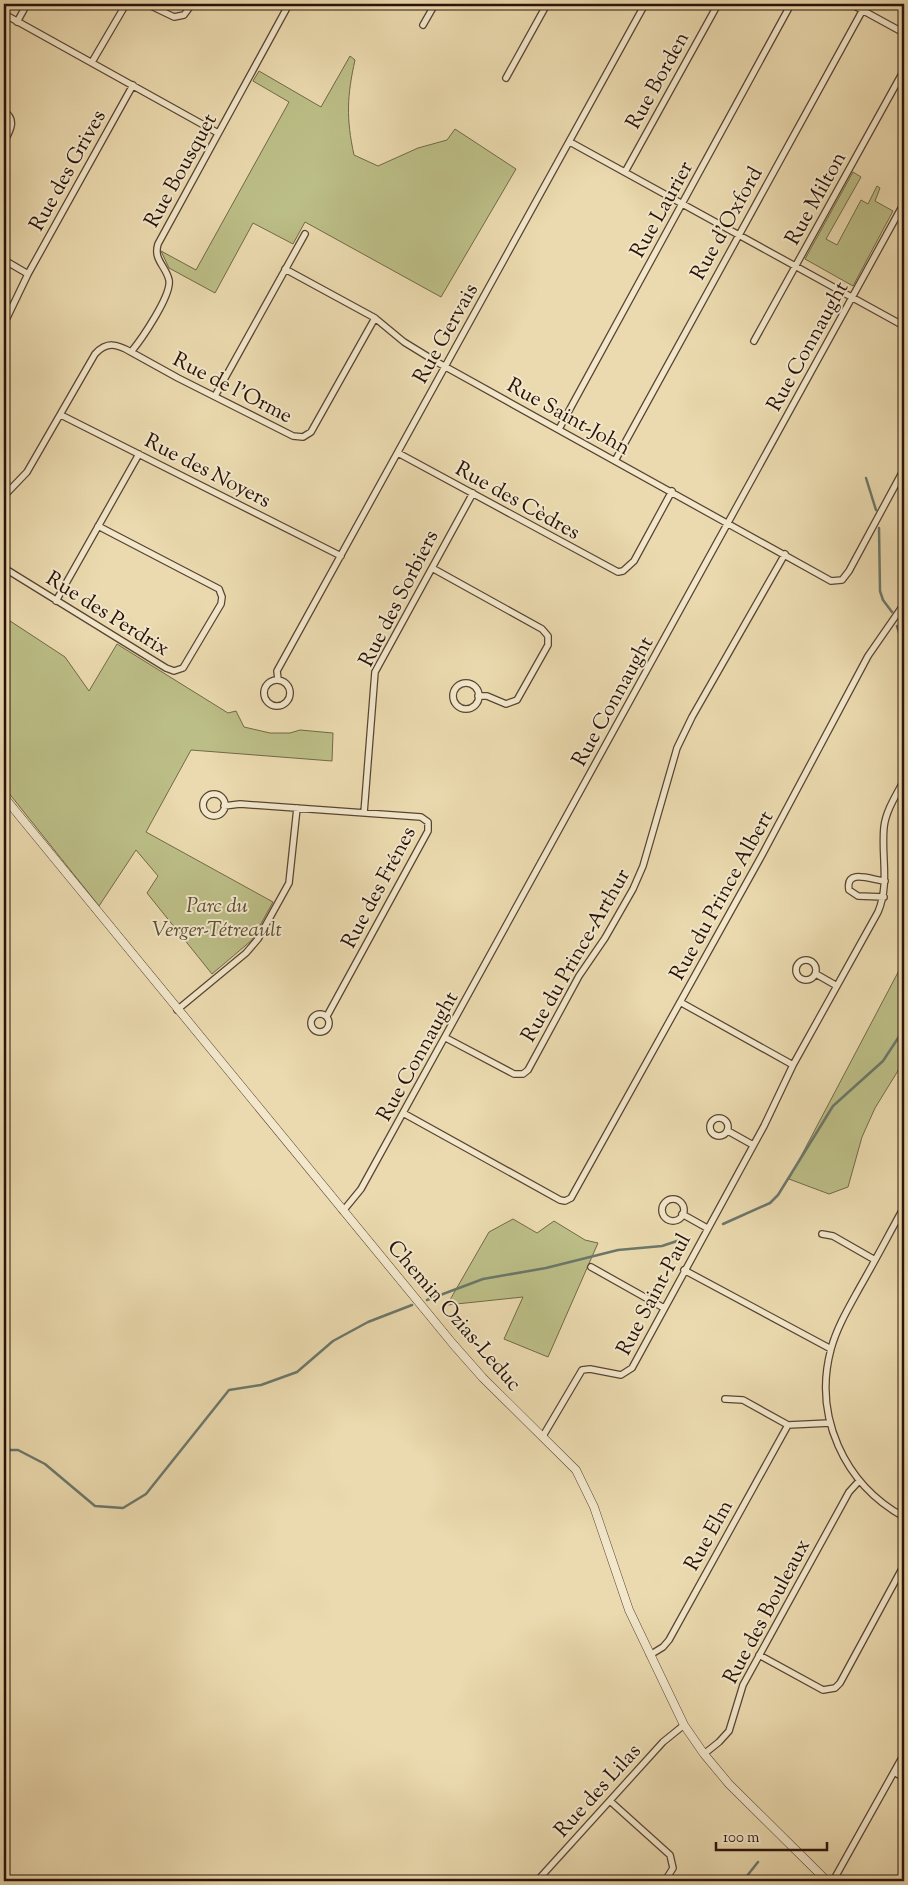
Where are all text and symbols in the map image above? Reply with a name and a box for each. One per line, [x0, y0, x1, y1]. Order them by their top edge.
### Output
street label: Rue Borden [620, 27, 698, 135]
street label: Rue des Grives [23, 105, 114, 237]
street label: Rue Bousquet [138, 108, 226, 234]
street label: Rue Milton [779, 147, 855, 251]
street label: Rue Laurier [624, 156, 702, 264]
street label: Rue d'Oxford [684, 162, 771, 286]
street label: Rue Connaught [761, 276, 857, 417]
street label: Rue Gervais [407, 278, 487, 390]
street label: Rue de l'Orme [167, 346, 297, 432]
street label: Rue Saint-John [501, 371, 635, 464]
street label: Rue des Noyers [139, 427, 276, 517]
street label: Rue des Cèdres [449, 455, 585, 548]
street label: Rue des Sorbiers [352, 525, 447, 673]
street label: Rue des Perdrix [39, 565, 175, 665]
street label: Rue Connaught [566, 631, 662, 772]
street label: Rue du Prince Albert [664, 806, 782, 986]
street label: Rue des Frénes [335, 822, 425, 954]
street label: Rue du Prince-Arthur [515, 864, 639, 1048]
park label: Parc du Verger-Tétreault [152, 892, 282, 946]
street label: Rue Connaught [371, 986, 467, 1127]
street label: Rue Saint-Paul [610, 1228, 700, 1361]
street label: Chemin Ozias-Leduc [379, 1234, 528, 1398]
street label: Rue Elm [678, 1495, 741, 1577]
street label: Rue des Bouleaux [717, 1534, 819, 1690]
street label: Rue des Lilas [548, 1738, 649, 1845]
scale bar [716, 1820, 827, 1852]
text: 100 m [723, 1828, 760, 1849]

